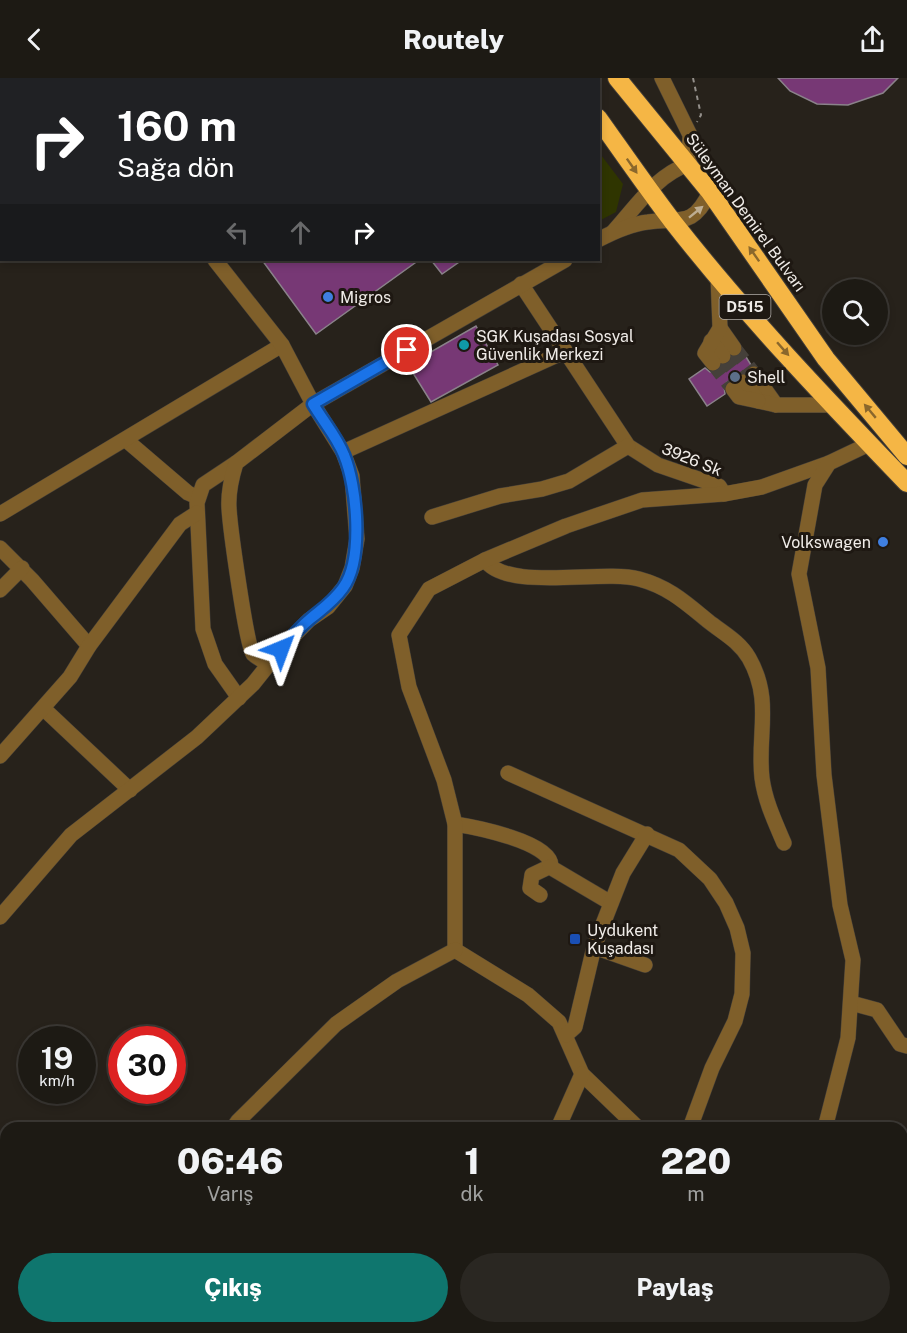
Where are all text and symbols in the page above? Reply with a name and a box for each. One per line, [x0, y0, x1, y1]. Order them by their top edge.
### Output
icon: back [18, 23, 51, 56]
text: Routely [403, 23, 504, 55]
icon: share [856, 23, 889, 56]
text: 160 m [117, 101, 237, 150]
icon: right [18, 102, 96, 180]
street label: Süleyman Demirel Bulvarı [682, 129, 809, 295]
text: Sağa dön [117, 151, 234, 183]
one-way arrow [626, 158, 637, 174]
one-way arrow [688, 205, 704, 218]
icon: left [221, 216, 254, 249]
icon: ahead [284, 216, 317, 249]
icon: right [347, 216, 380, 249]
one-way arrow [748, 247, 760, 263]
map controls [822, 279, 888, 345]
button: search [822, 279, 888, 345]
place label: Migros [340, 288, 391, 307]
marker: Migros [321, 290, 335, 304]
road number: D515 [720, 295, 771, 319]
pin [381, 324, 432, 375]
place label: SGK Kuşadası Sosyal Güvenlik Merkezi [476, 327, 634, 364]
icon: arrive [390, 333, 423, 366]
marker: SGK Kuşadası Sosyal Güvenlik Merkezi [457, 338, 471, 352]
one-way arrow [776, 341, 789, 356]
place label: Shell [747, 368, 786, 387]
marker: Shell [728, 370, 742, 384]
one-way arrow [863, 403, 876, 419]
street label: 3926 Sk [659, 439, 725, 480]
place label: Volkswagen [781, 533, 871, 552]
marker: Volkswagen [876, 535, 890, 549]
position arrow [249, 617, 313, 681]
place label: Uydukent Kuşadası [587, 921, 658, 958]
marker: Uydukent Kuşadası [568, 932, 582, 946]
speed limit sign: 30 [108, 1026, 186, 1104]
text: 19 [41, 1040, 73, 1076]
text: km/h [39, 1072, 75, 1089]
text: 06:46 [177, 1140, 284, 1182]
text: 1 [464, 1140, 480, 1182]
text: 220 [660, 1140, 731, 1182]
text: Varış [207, 1182, 253, 1206]
text: dk [460, 1182, 484, 1206]
text: m [687, 1182, 705, 1206]
button: Çıkış [18, 1253, 448, 1322]
button: Paylaş [460, 1253, 890, 1322]

